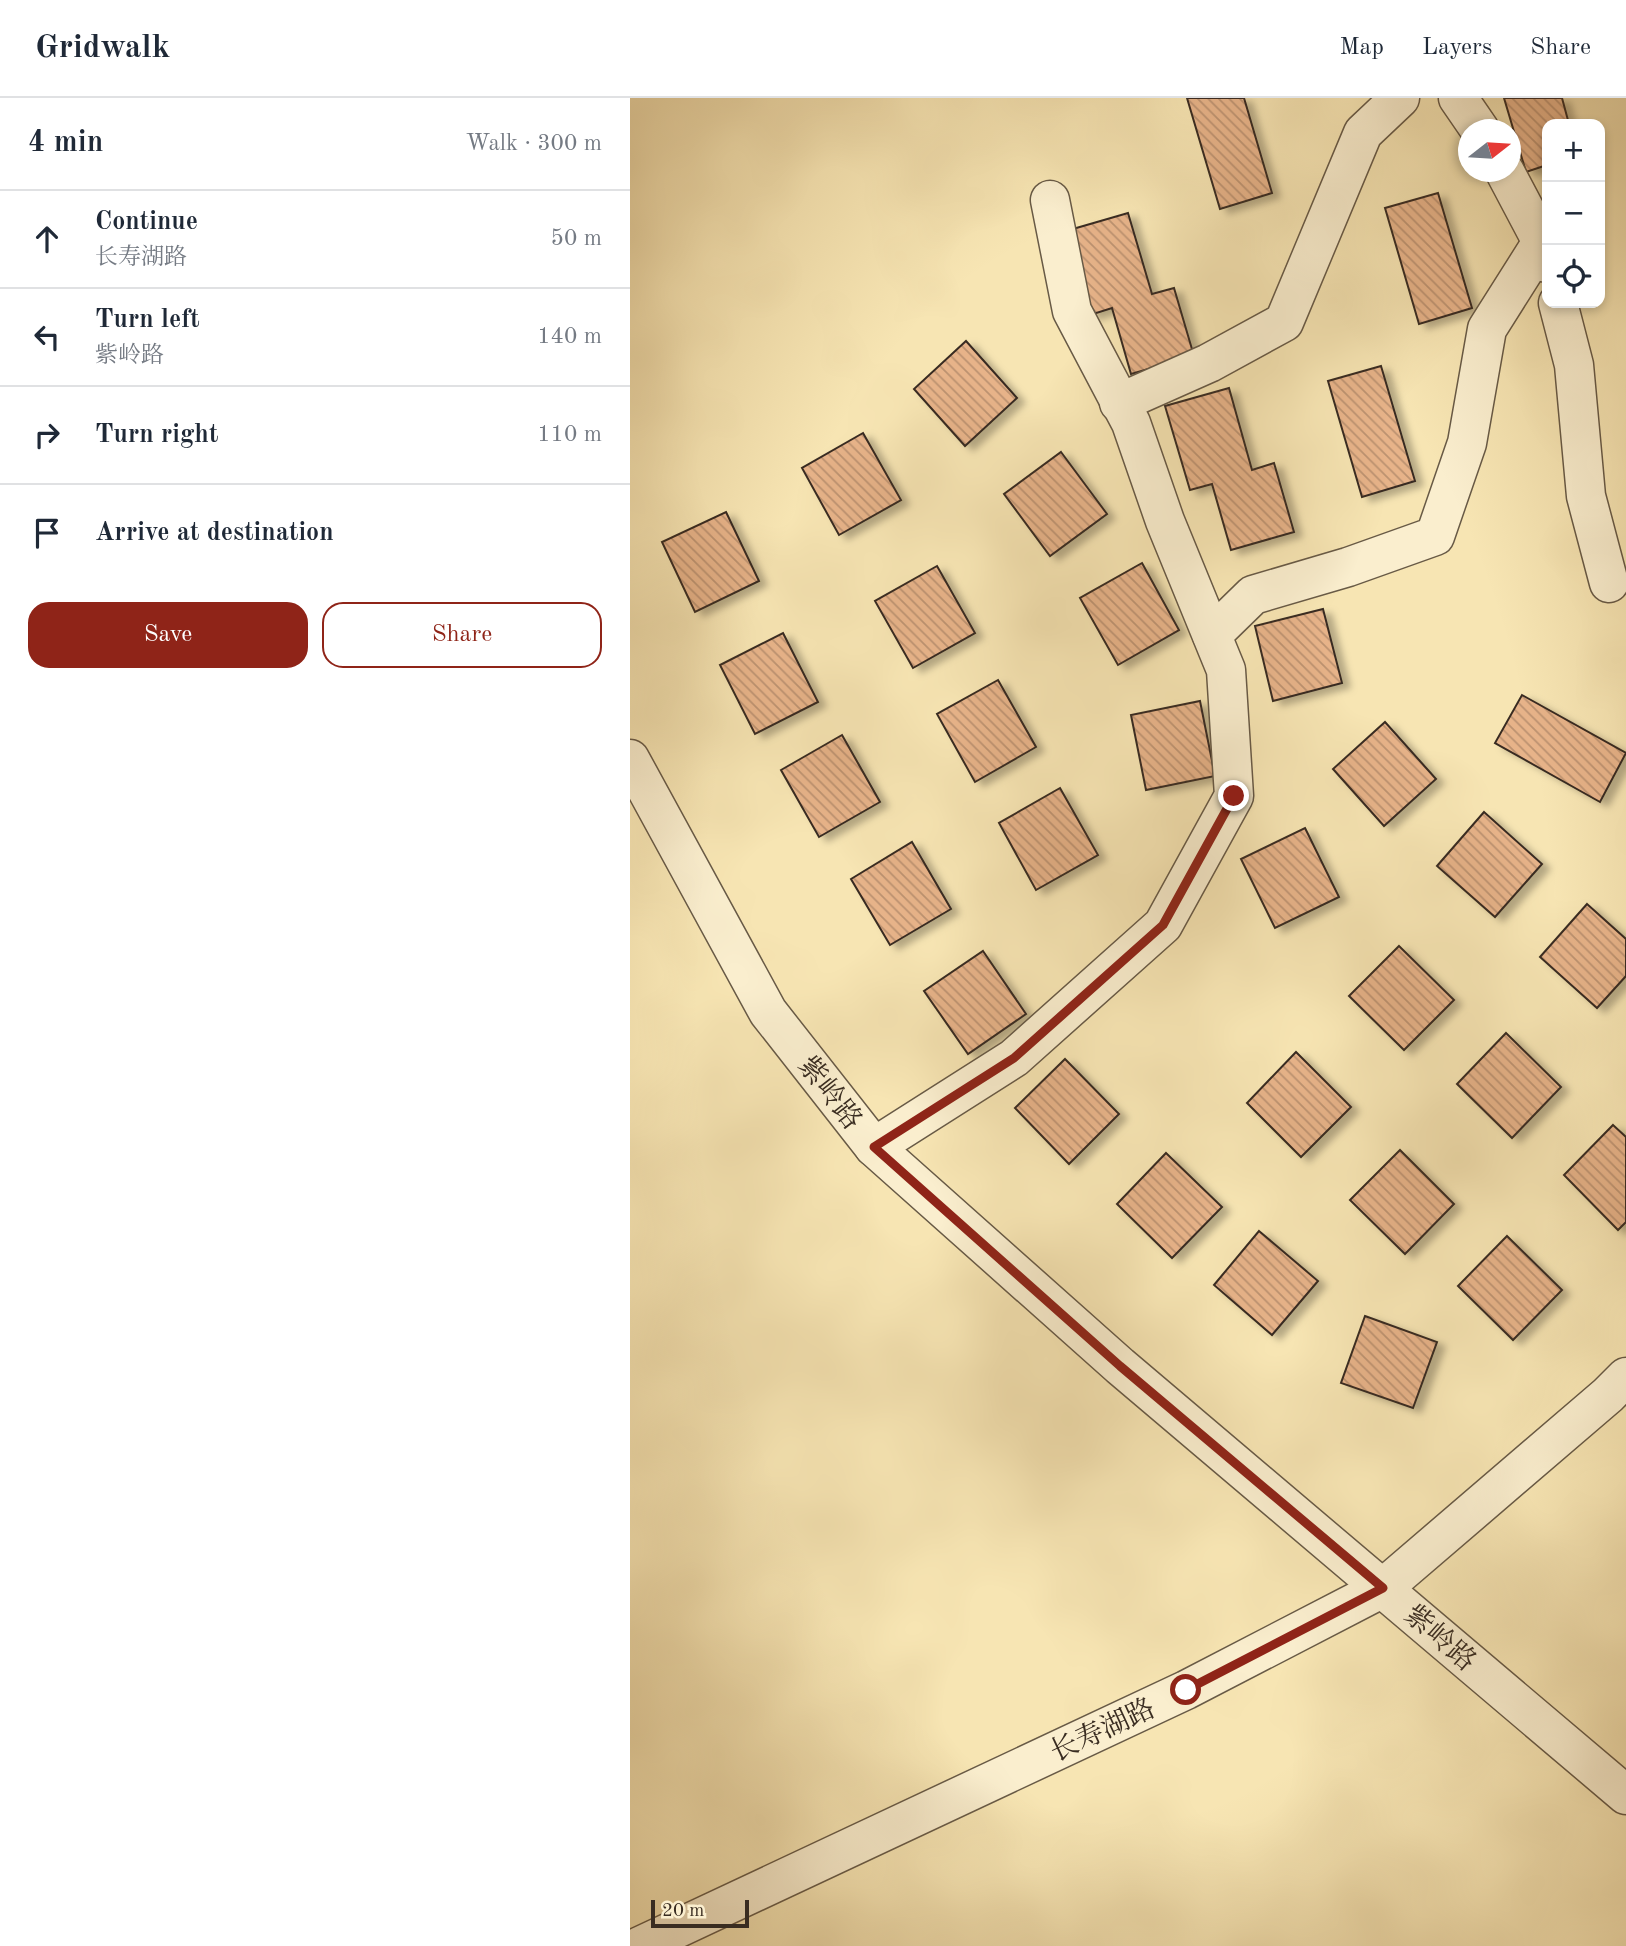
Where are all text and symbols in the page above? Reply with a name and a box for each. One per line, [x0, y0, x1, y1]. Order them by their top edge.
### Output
text: Gridwalk [35, 32, 170, 65]
text: Map [1340, 36, 1384, 60]
text: Layers [1422, 36, 1492, 60]
text: Share [1530, 36, 1591, 60]
north arrow [1458, 119, 1521, 182]
map controls [1542, 119, 1605, 308]
button: + [1542, 119, 1605, 182]
text: 4 min [28, 128, 103, 158]
text: Walk · 300 m [466, 132, 602, 155]
button: − [1542, 182, 1605, 245]
text: Continue [95, 209, 198, 235]
icon: ahead [28, 220, 66, 258]
text: 50 m [551, 227, 602, 250]
button: locate [1542, 245, 1605, 308]
text: 长寿湖路 [95, 246, 187, 269]
text: Turn left [95, 307, 200, 333]
icon: left [28, 318, 66, 356]
text: 140 m [537, 325, 602, 348]
text: 紫岭路 [95, 344, 164, 367]
icon: right [28, 416, 66, 454]
text: Turn right [95, 422, 218, 448]
text: 110 m [537, 423, 602, 446]
icon: arrive [28, 514, 66, 552]
text: Arrive at destination [95, 520, 334, 546]
button: Save [28, 602, 308, 668]
button: Share [322, 602, 602, 668]
route end [1218, 780, 1249, 811]
street label: 紫岭路 [792, 1050, 868, 1136]
street label: 紫岭路 [1398, 1599, 1482, 1677]
route start [1170, 1674, 1201, 1705]
street label: 长寿湖路 [1045, 1693, 1160, 1768]
scale bar [651, 1897, 749, 1929]
text: 20 m [662, 1902, 704, 1921]

